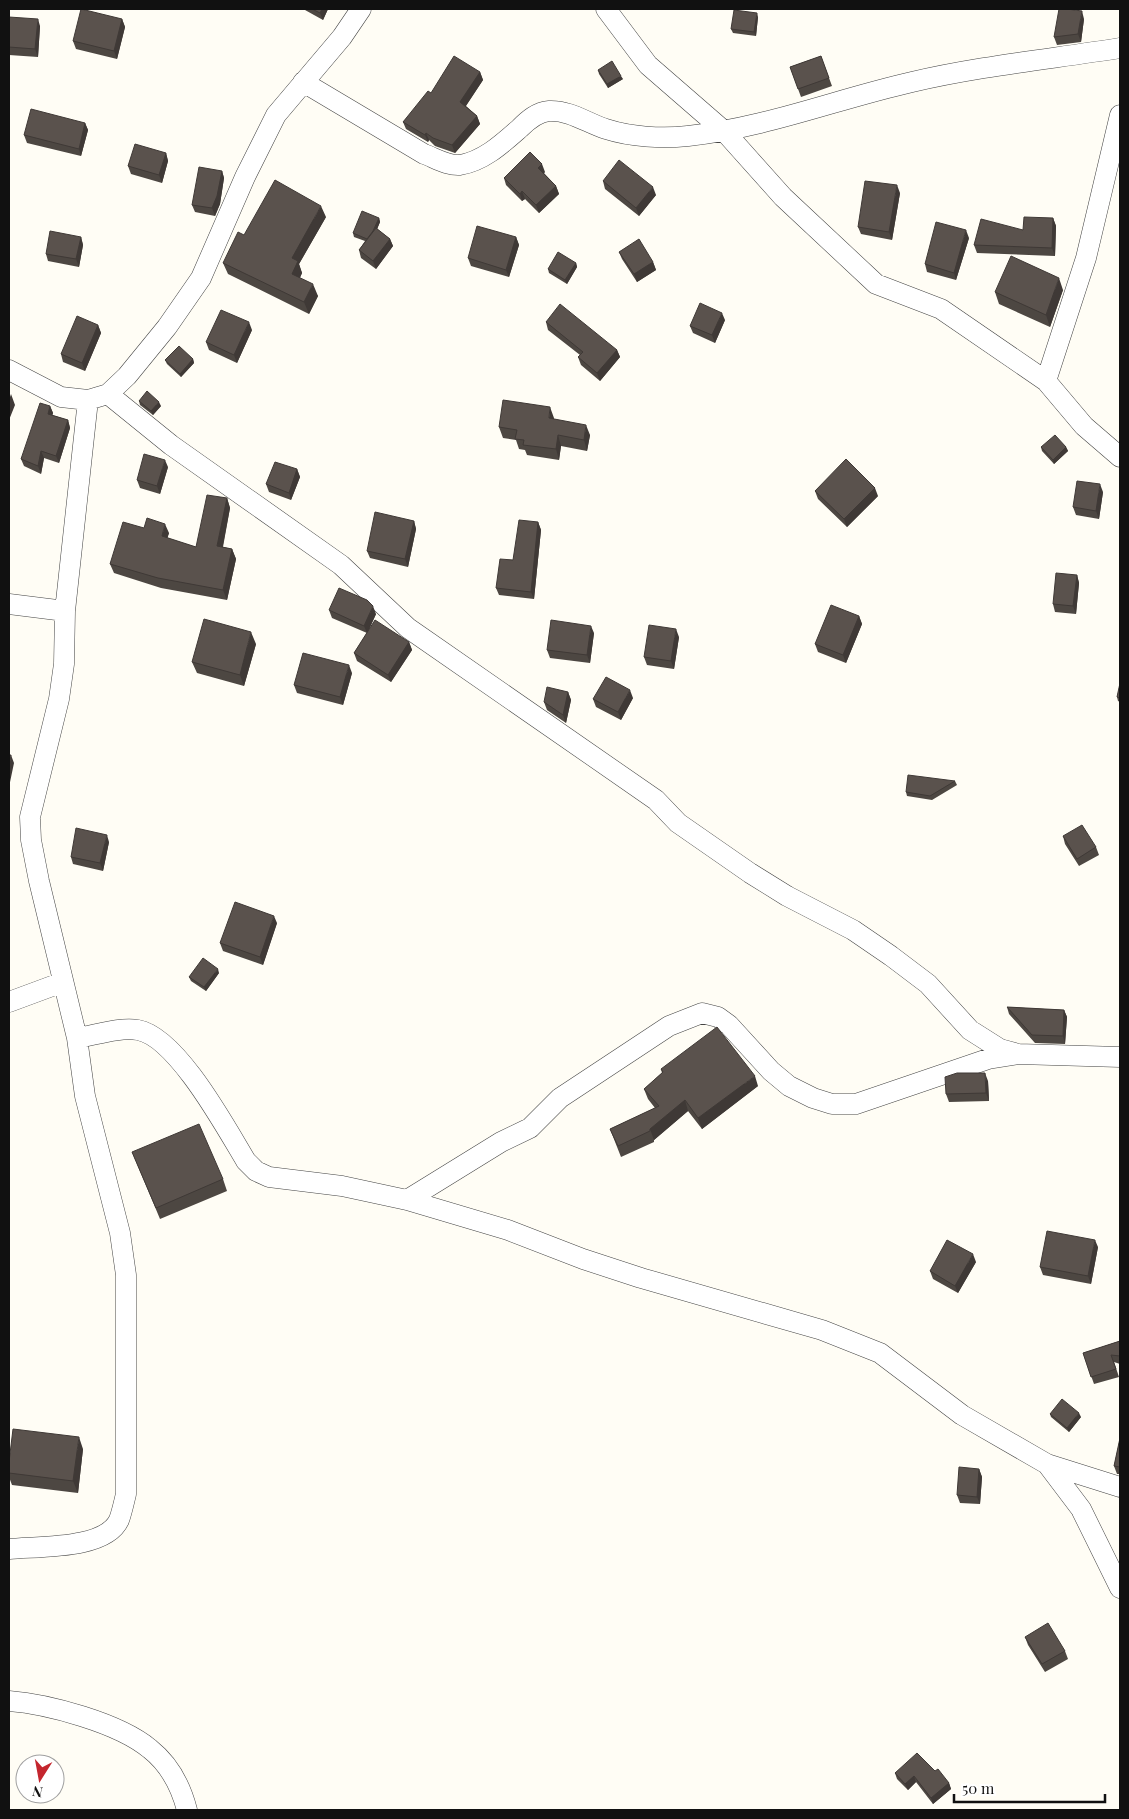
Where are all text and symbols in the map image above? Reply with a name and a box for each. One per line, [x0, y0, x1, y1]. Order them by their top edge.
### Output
north arrow [15, 1754, 65, 1804]
scale bar [954, 1772, 1105, 1804]
text: 50 m [962, 1778, 995, 1798]
text: N [31, 1782, 44, 1803]

